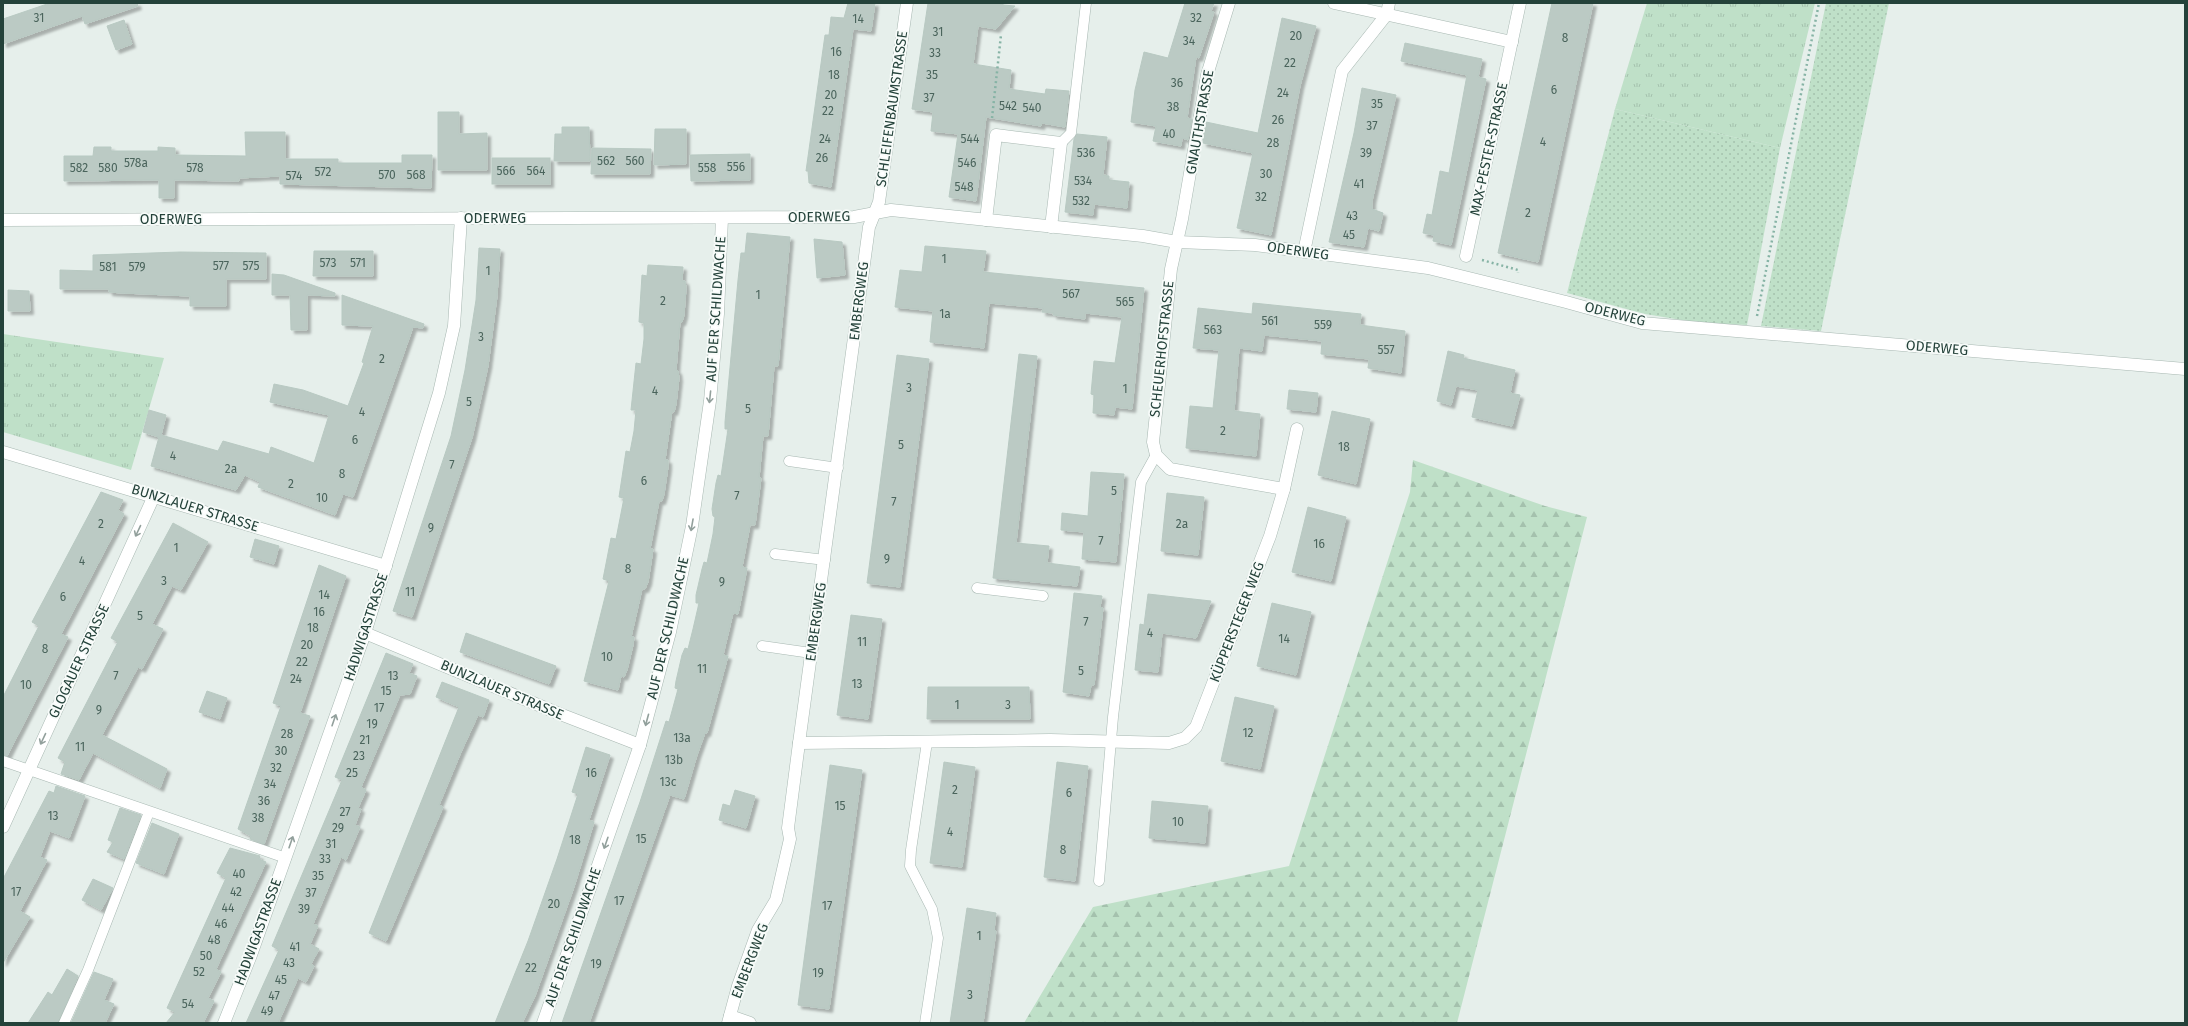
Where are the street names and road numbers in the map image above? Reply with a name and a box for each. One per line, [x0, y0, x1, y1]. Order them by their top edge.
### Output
street label: SCHLEIFENBAUMSTRASSE [873, 30, 911, 188]
street label: GNAUTHSTRASSE [1182, 68, 1218, 176]
street label: MAX-PESTER-STRASSE [1467, 81, 1511, 217]
street label: ODERWEG [788, 208, 850, 226]
street label: ODERWEG [464, 210, 526, 227]
street label: ODERWEG [140, 211, 202, 228]
street label: AUF DER SCHILDWACHE [702, 236, 730, 382]
street label: ODERWEG [1266, 238, 1330, 264]
street label: EMBERGWEG [846, 261, 872, 341]
street label: SCHEUERHOFSTRASSE [1146, 280, 1178, 418]
street label: ODERWEG [1583, 298, 1647, 330]
street label: ODERWEG [1905, 337, 1969, 359]
street label: BUNZLAUER STRASSE [129, 481, 261, 535]
street label: AUF DER SCHILDWACHE [643, 555, 693, 701]
street label: KÜPPERSTEGER WEG [1205, 559, 1268, 685]
street label: HADWIGASTRASSE [340, 571, 392, 683]
street label: EMBERGWEG [802, 582, 830, 662]
street label: GLOGAUER STRASSE [45, 601, 113, 721]
street label: BUNZLAUER STRASSE [438, 656, 566, 724]
street label: AUF DER SCHILDWACHE [541, 865, 605, 1009]
street label: HADWIGASTRASSE [231, 876, 285, 988]
street label: EMBERGWEG [728, 921, 772, 1001]

